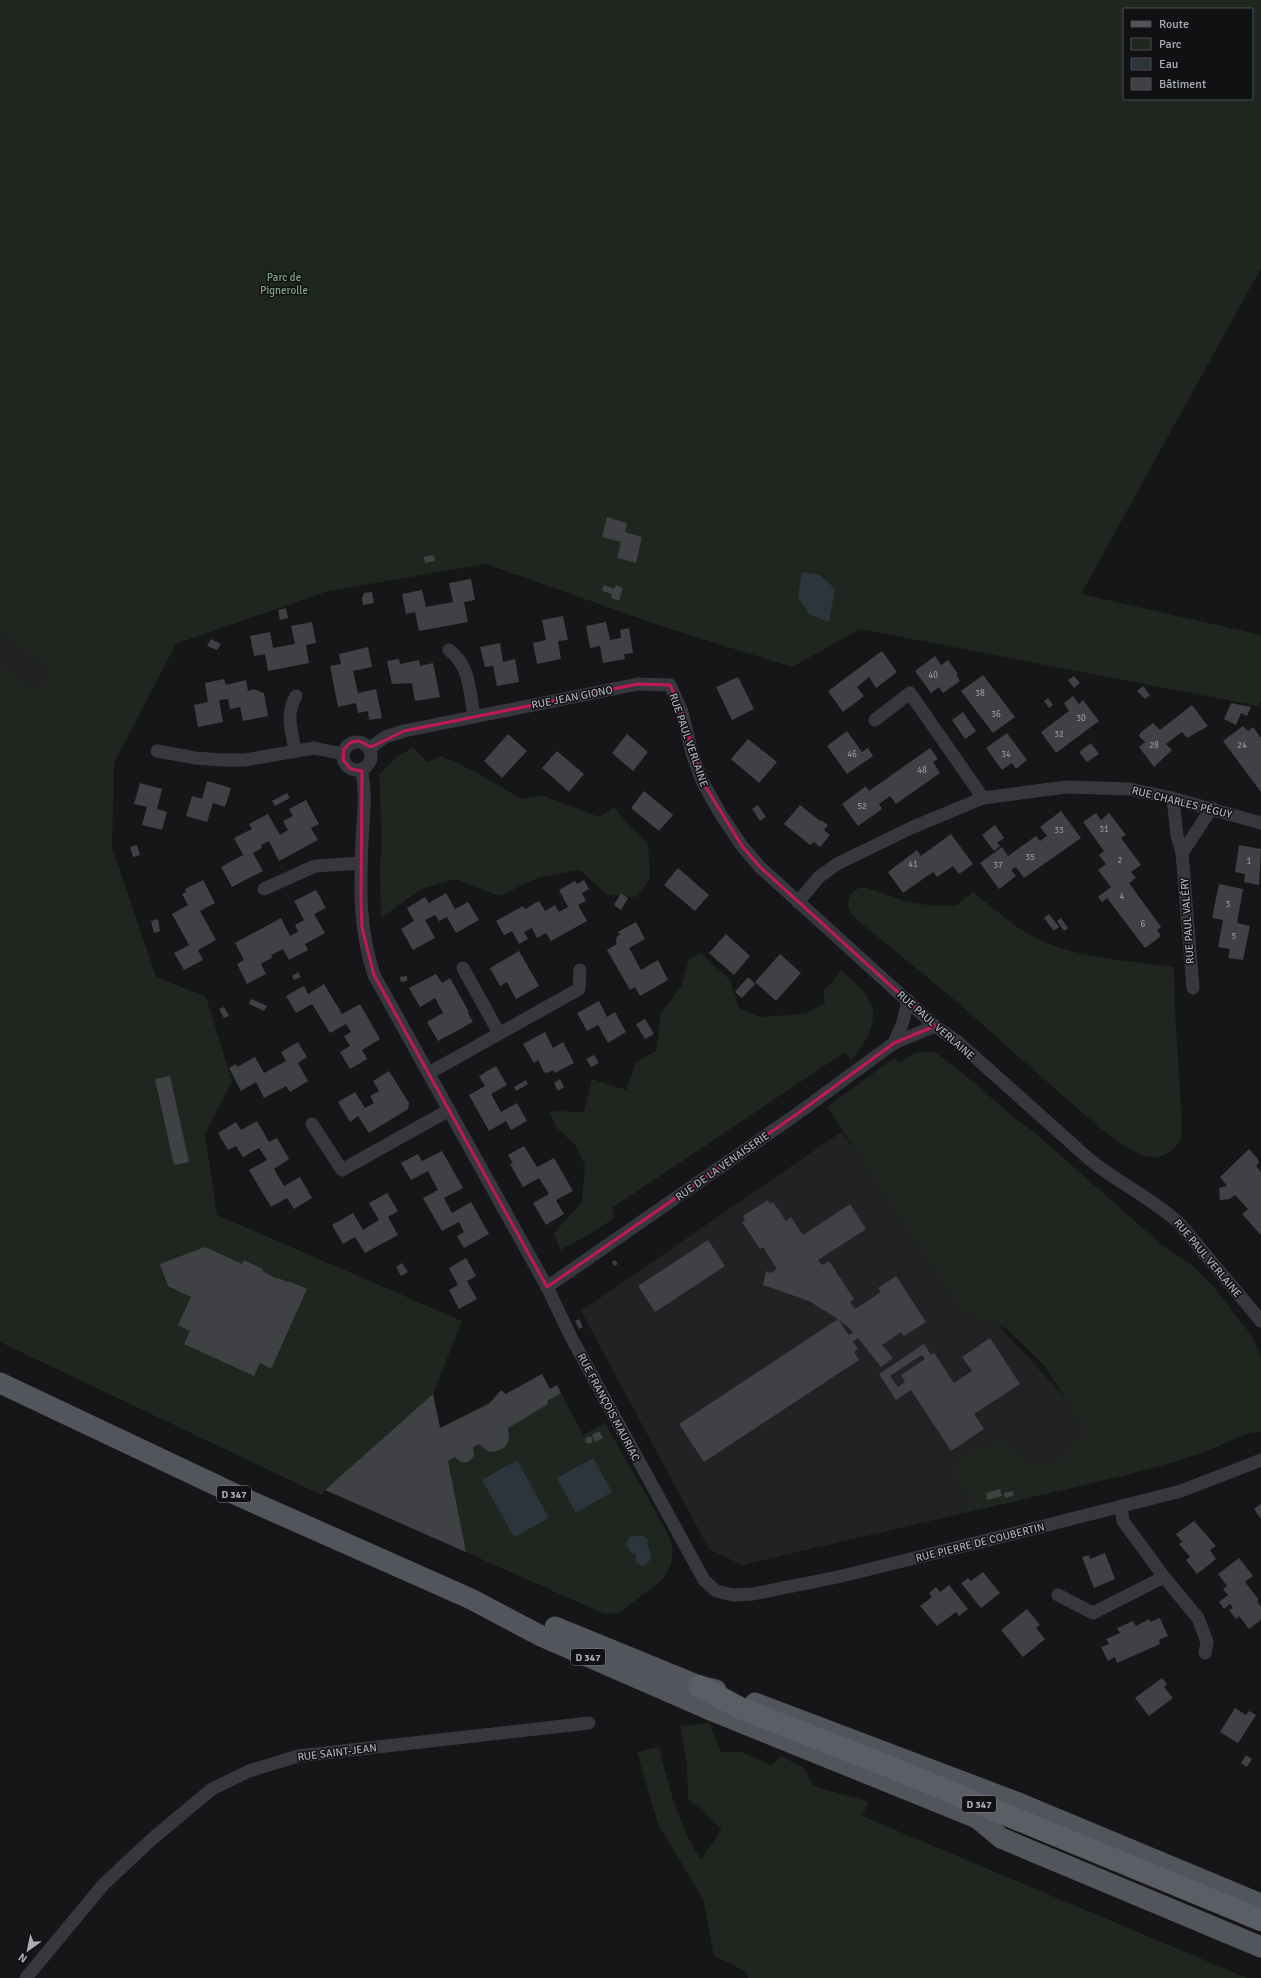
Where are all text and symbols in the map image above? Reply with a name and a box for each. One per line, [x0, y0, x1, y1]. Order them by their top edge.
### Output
legend [1123, 8, 1253, 100]
text: Route [1159, 17, 1189, 32]
text: Parc [1159, 37, 1182, 52]
text: Eau [1159, 57, 1178, 72]
text: Bâtiment [1159, 77, 1206, 92]
park label: Parc de Pignerolle [260, 271, 308, 297]
house number: 40 [928, 670, 938, 681]
street label: RUE JEAN GIONO [530, 683, 614, 712]
house number: 38 [975, 688, 985, 699]
street label: RUE PAUL VERLAINE [666, 692, 711, 789]
house number: 36 [991, 709, 1001, 720]
house number: 30 [1076, 713, 1086, 724]
house number: 32 [1054, 729, 1064, 740]
house number: 28 [1149, 740, 1159, 751]
house number: 24 [1237, 740, 1247, 751]
house number: 46 [847, 749, 857, 760]
house number: 34 [1001, 749, 1011, 760]
house number: 48 [917, 765, 927, 776]
street label: RUE CHARLES PÉGUY [1131, 783, 1234, 821]
house number: 52 [857, 801, 867, 812]
house number: 31 [1099, 824, 1109, 835]
house number: 33 [1054, 825, 1064, 836]
house number: 35 [1025, 852, 1035, 863]
house number: 2 [1118, 855, 1123, 866]
house number: 1 [1247, 856, 1252, 867]
house number: 41 [908, 859, 918, 870]
house number: 37 [993, 860, 1003, 871]
street label: RUE PAUL VALÉRY [1177, 877, 1197, 964]
house number: 4 [1120, 891, 1125, 902]
house number: 3 [1226, 899, 1231, 910]
house number: 6 [1141, 919, 1146, 930]
house number: 5 [1232, 931, 1237, 942]
street label: RUE PAUL VERLAINE [894, 988, 977, 1063]
street label: RUE DE LA VENAISERIE [673, 1129, 772, 1204]
street label: RUE PAUL VERLAINE [1171, 1216, 1244, 1300]
street label: RUE FRANÇOIS MAURIAC [575, 1351, 643, 1464]
road number: D 347 [217, 1486, 251, 1502]
street label: RUE PIERRE DE COUBERTIN [914, 1520, 1046, 1565]
road number: D 347 [571, 1649, 605, 1665]
street label: RUE SAINT-JEAN [297, 1741, 377, 1764]
road number: D 347 [962, 1796, 996, 1812]
north arrow [8, 1930, 48, 1970]
text: N [16, 1950, 30, 1966]

